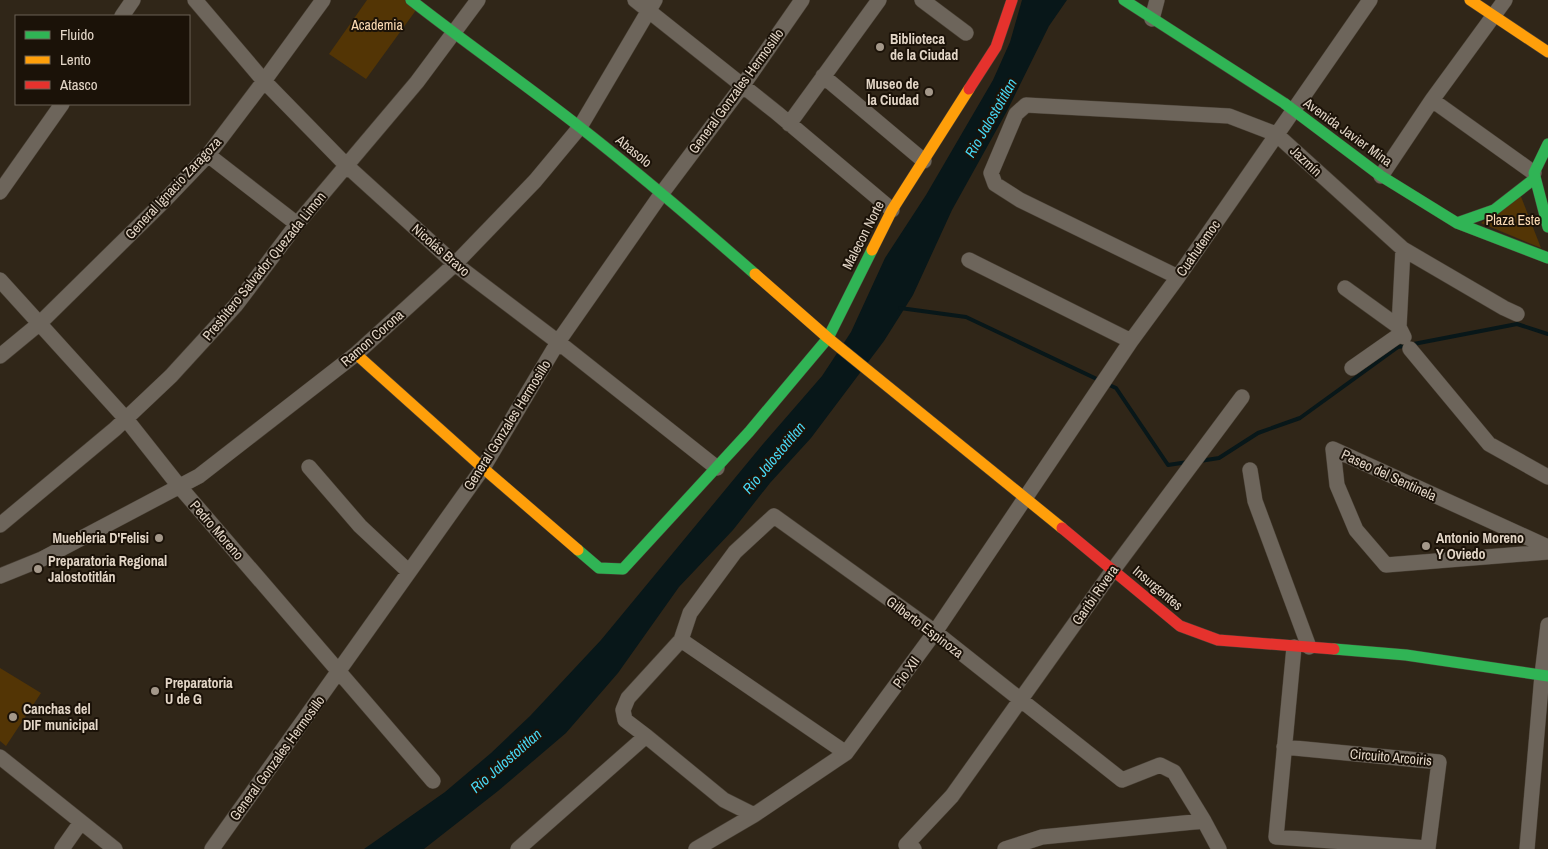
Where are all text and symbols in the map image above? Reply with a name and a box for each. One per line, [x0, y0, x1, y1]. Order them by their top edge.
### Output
legend [15, 15, 190, 105]
park label: Academia [350, 16, 403, 34]
text: Fluido [60, 24, 94, 45]
street label: General Gonzales Hermosillo [684, 25, 788, 157]
place label: Biblioteca de la Ciudad [890, 30, 958, 64]
marker: Biblioteca de la Ciudad [874, 41, 886, 53]
text: Lento [60, 49, 91, 70]
text: Atasco [59, 74, 98, 95]
water label: Rio Jalostotitlan [959, 74, 1022, 161]
place label: Museo de la Ciudad [866, 75, 919, 109]
marker: Museo de la Ciudad [923, 86, 935, 98]
street label: Avenida Javier Mina [1299, 93, 1396, 171]
street label: Abasolo [611, 130, 656, 171]
street label: General Ignacio Zaragoza [121, 133, 225, 243]
street label: Jazmín [1286, 142, 1326, 180]
street label: Presbítero Salvador Quezada Limon [198, 188, 330, 344]
street label: Malecon Norte [838, 198, 888, 272]
park label: Plaza Este [1486, 211, 1540, 229]
street label: Cuahutemoc [1172, 216, 1224, 280]
street label: Nicolás Bravo [408, 220, 474, 280]
street label: Ramon Corona [337, 305, 408, 370]
street label: General Gonzales Hermosillo [459, 356, 555, 494]
water label: Rio Jalostotitlan [737, 417, 810, 498]
street label: Paseo del Sentinela [1339, 445, 1440, 505]
street label: Pedro Moreno [186, 497, 248, 563]
place label: Muebleria D'Felisi [52, 529, 149, 547]
place label: Antonio Moreno Y Oviedo [1436, 529, 1524, 563]
marker: Muebleria D'Felisi [153, 532, 165, 544]
marker: Antonio Moreno Y Oviedo [1420, 540, 1432, 552]
place label: Preparatoria Regional Jalostotitlán [48, 552, 167, 586]
street label: Garibi Rivera [1068, 561, 1122, 628]
street label: Insurgentes [1129, 562, 1187, 614]
marker: Preparatoria Regional Jalostotitlán [32, 563, 44, 575]
street label: Gilberto Espinoza [883, 592, 968, 662]
street label: Pio XII [889, 653, 923, 691]
place label: Preparatoria U de G [165, 674, 233, 708]
marker: Preparatoria U de G [149, 685, 161, 697]
street label: General Gonzales Hermosillo [225, 692, 329, 824]
place label: Canchas del DIF municipal [23, 700, 98, 734]
marker: Canchas del DIF municipal [7, 711, 19, 723]
water label: Rio Jalostotitlan [465, 724, 546, 797]
street label: Circuito Arcoiris [1349, 744, 1433, 770]

